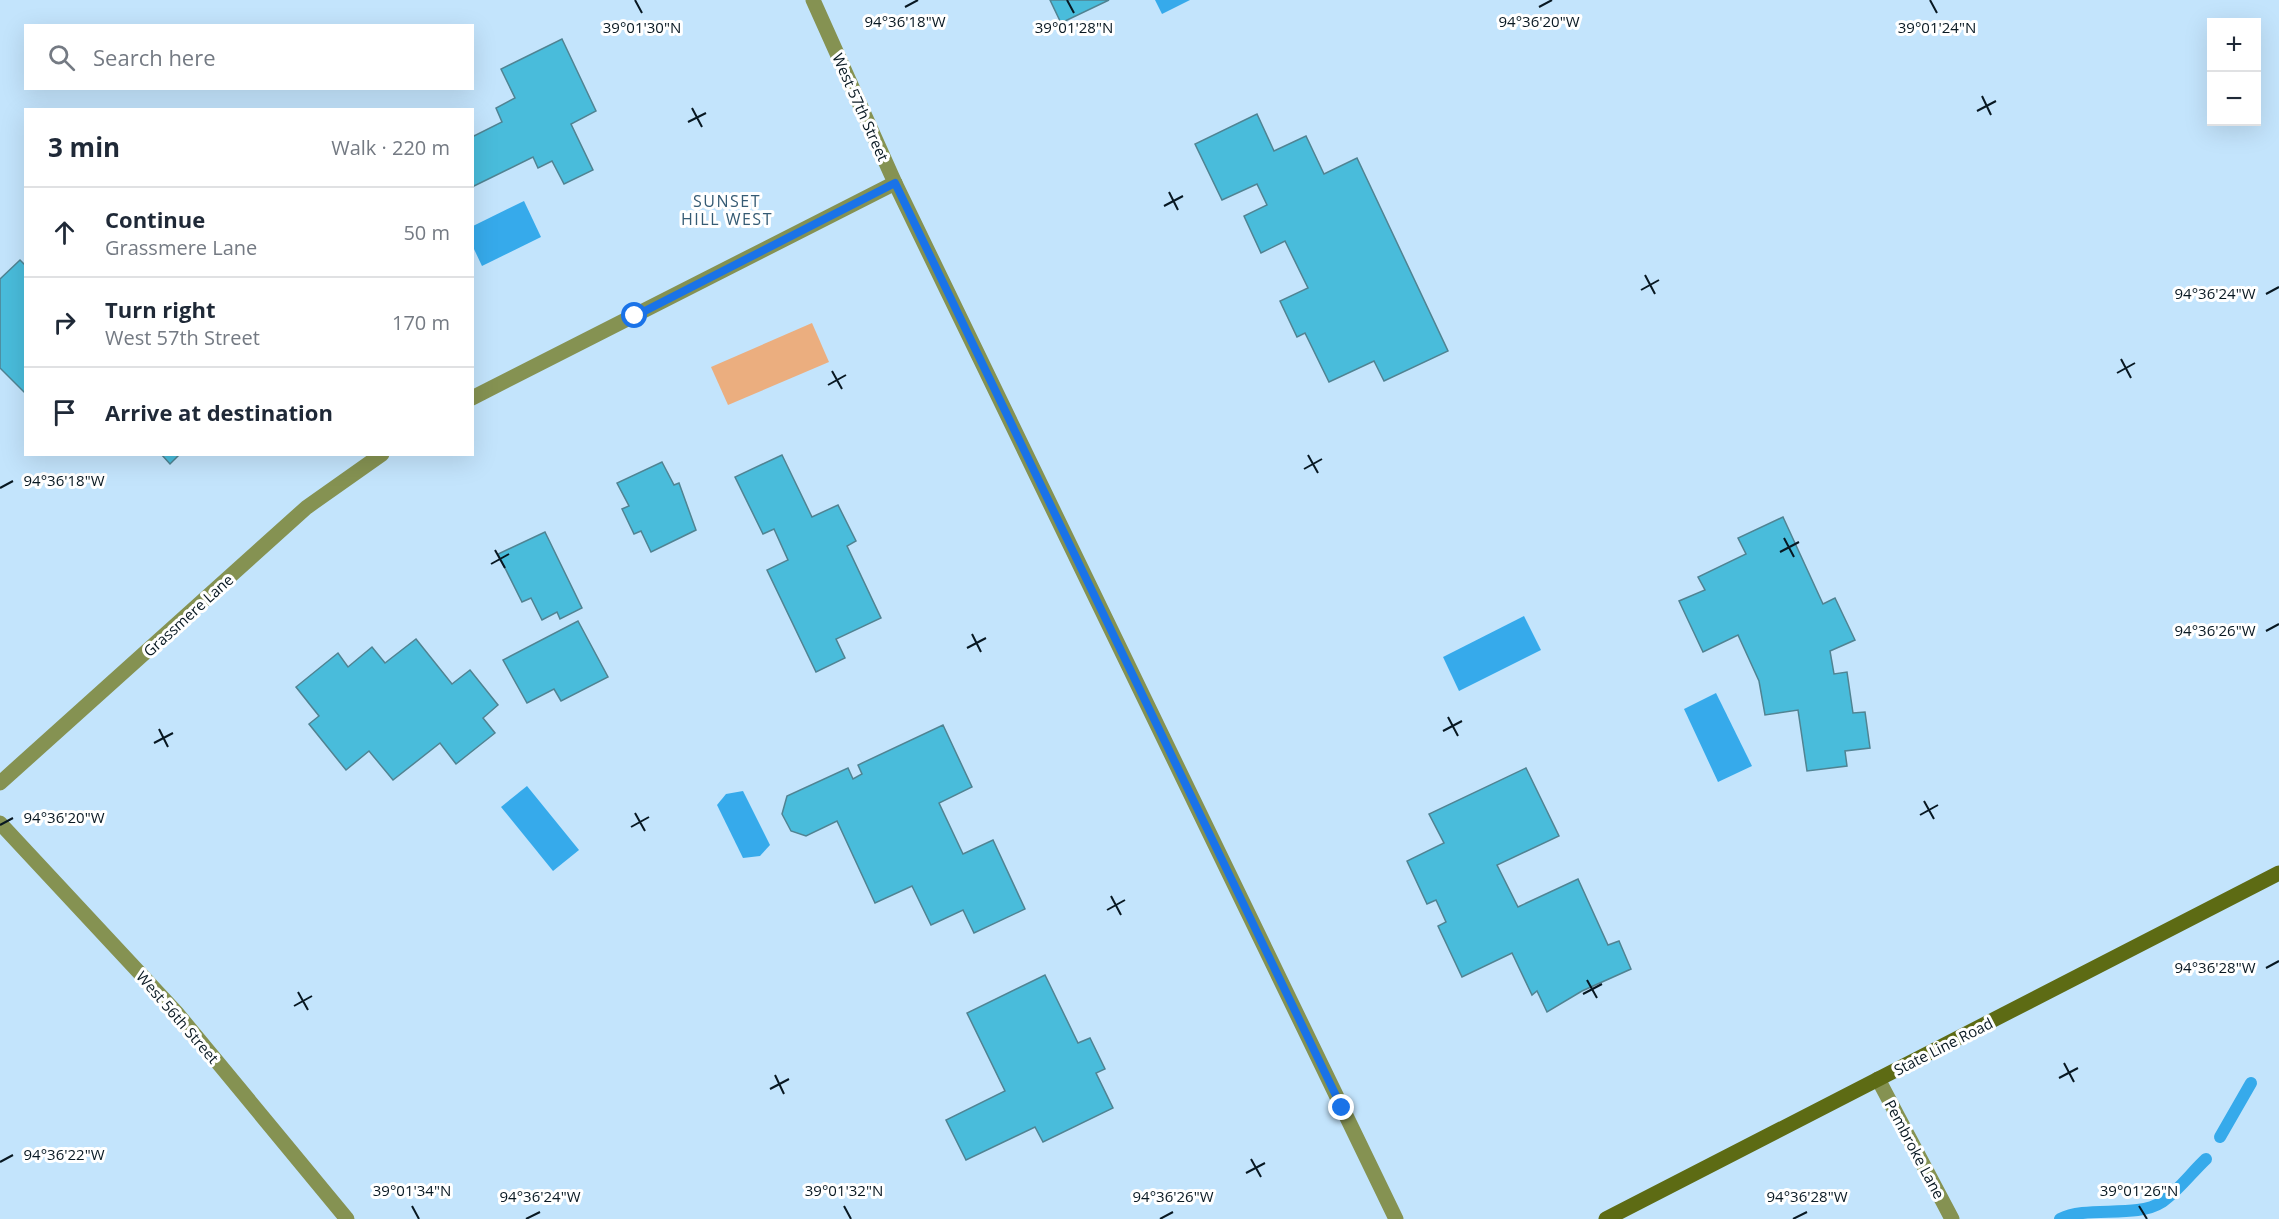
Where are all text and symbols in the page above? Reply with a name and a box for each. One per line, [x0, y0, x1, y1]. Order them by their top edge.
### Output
text: 94°36'18"W [865, 11, 946, 31]
text: 94°36'20"W [1499, 11, 1580, 31]
text: 39°01'30"N [603, 17, 681, 37]
text: 39°01'28"N [1035, 17, 1113, 37]
text: 39°01'24"N [1898, 17, 1976, 37]
map controls [2207, 18, 2261, 126]
button: + [2207, 18, 2261, 72]
search box [24, 24, 474, 90]
icon: search [45, 41, 78, 74]
text: Search here [93, 42, 216, 72]
street label: West 57th Street [828, 50, 894, 164]
button: − [2207, 72, 2261, 126]
text: 3 min [48, 129, 120, 165]
text: Walk · 220 m [331, 134, 450, 161]
district label: SUNSET HILL WEST [681, 190, 773, 230]
text: Continue [105, 204, 205, 234]
icon: ahead [48, 216, 81, 249]
text: 50 m [403, 219, 450, 246]
text: Grassmere Lane [105, 234, 257, 261]
text: 94°36'24"W [2175, 283, 2256, 303]
text: Turn right [105, 294, 216, 324]
route start [621, 302, 647, 328]
icon: right [48, 306, 81, 339]
text: 170 m [392, 309, 450, 336]
text: West 57th Street [105, 324, 260, 351]
icon: arrive [48, 396, 81, 429]
text: Arrive at destination [105, 397, 333, 427]
text: 94°36'18"W [24, 470, 105, 490]
street label: Grassmere Lane [139, 569, 237, 661]
text: 94°36'26"W [2175, 620, 2256, 640]
text: 94°36'20"W [24, 807, 105, 827]
text: 94°36'28"W [2175, 957, 2256, 977]
street label: West 56th Street [132, 967, 224, 1067]
street label: State Line Road [1890, 1012, 1996, 1080]
route end [1328, 1094, 1354, 1120]
street label: Pembroke Lane [1880, 1096, 1950, 1202]
text: 94°36'22"W [24, 1144, 105, 1164]
text: 39°01'34"N [373, 1180, 451, 1200]
text: 39°01'32"N [805, 1180, 883, 1200]
text: 39°01'26"N [2100, 1180, 2178, 1200]
text: 94°36'24"W [500, 1186, 581, 1206]
text: 94°36'26"W [1133, 1186, 1214, 1206]
text: 94°36'28"W [1767, 1186, 1848, 1206]

